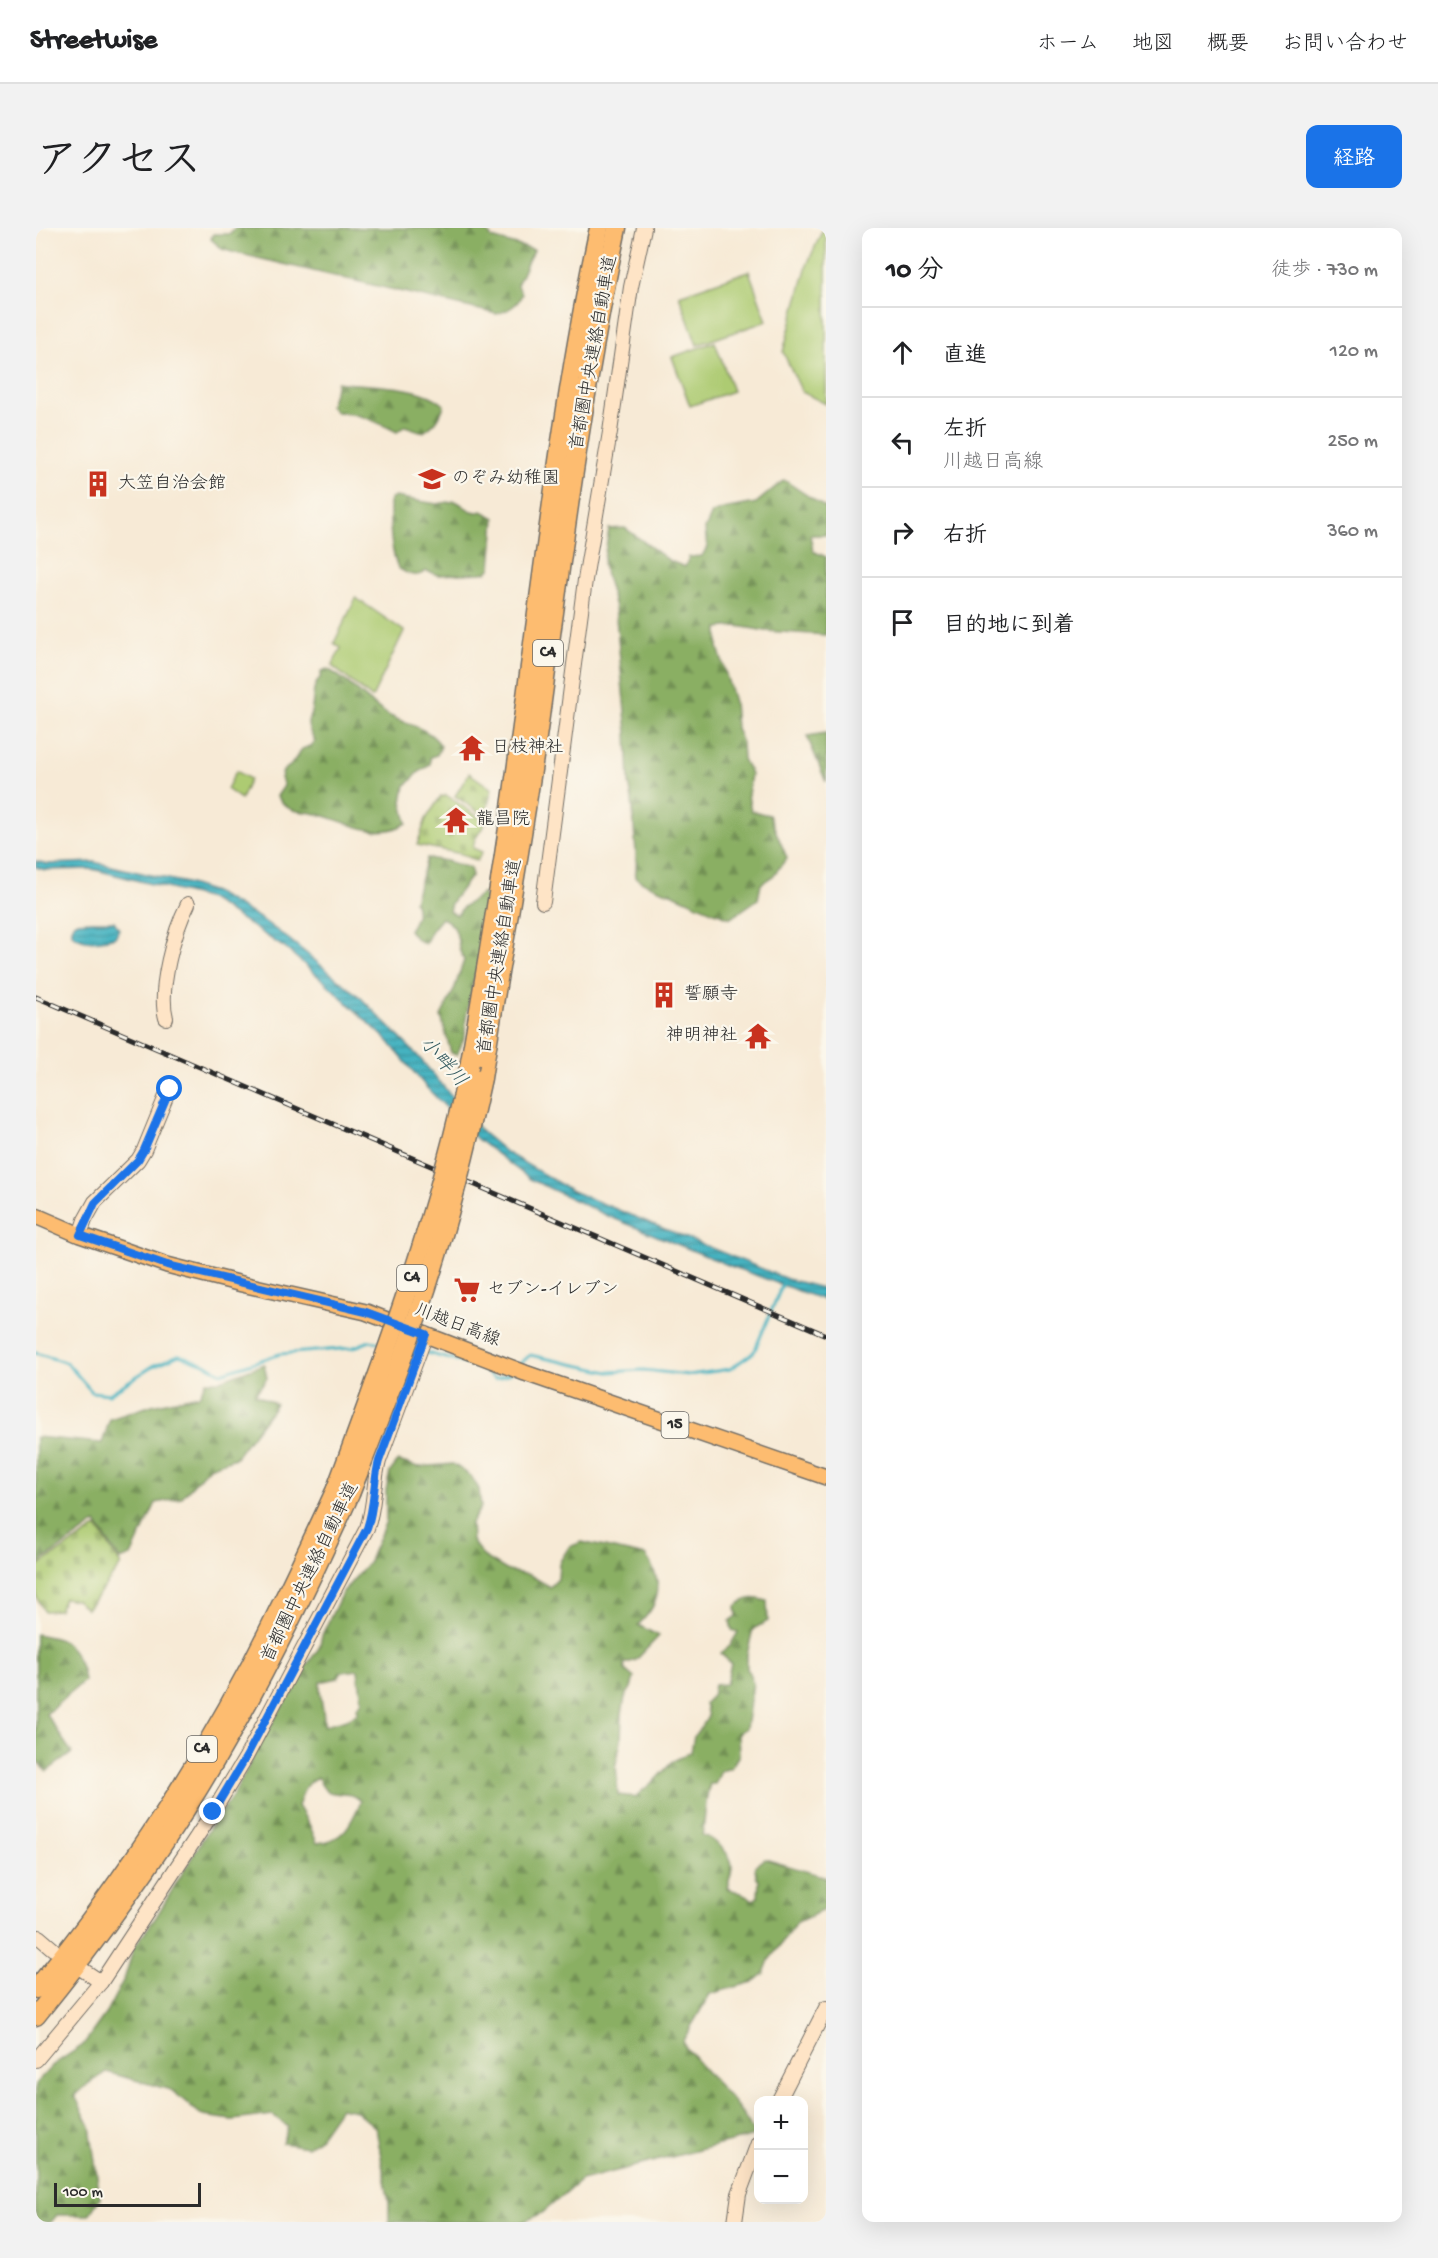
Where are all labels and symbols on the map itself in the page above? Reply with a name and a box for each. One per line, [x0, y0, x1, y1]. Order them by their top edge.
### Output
street label: 首都圏中央連絡自動車道 [566, 254, 623, 452]
school or university icon: のぞみ幼稚園 [417, 464, 447, 494]
place label: のぞみ幼稚園 [452, 468, 560, 490]
building icon: 大笠自治会館 [83, 469, 113, 499]
place label: 大笠自治会館 [118, 473, 226, 495]
road number: C4 [533, 640, 563, 666]
temple icon: 日枝神社 [457, 733, 487, 763]
place label: 日枝神社 [492, 737, 564, 759]
temple icon: 龍昌院 [441, 805, 471, 835]
place label: 龍昌院 [476, 809, 530, 831]
street label: 首都圏中央連絡自動車道 [474, 857, 527, 1056]
building icon: 誓願寺 [649, 980, 679, 1010]
place label: 誓願寺 [684, 984, 738, 1006]
temple icon: 神明神社 [743, 1021, 773, 1051]
place label: 神明神社 [666, 1025, 738, 1047]
water label: 小畔川 [413, 1032, 472, 1093]
route start [156, 1075, 182, 1101]
road number: C4 [397, 1265, 427, 1291]
supermarket icon: セブン-イレブン [452, 1275, 482, 1305]
place label: セブン-イレブン [487, 1279, 619, 1301]
street label: 川越日高線 [411, 1299, 503, 1352]
road number: 15 [662, 1412, 688, 1438]
street label: 首都圏中央連絡自動車道 [257, 1479, 364, 1667]
road number: C4 [187, 1736, 217, 1762]
route end [199, 1798, 225, 1824]
scale bar [54, 2180, 201, 2208]

